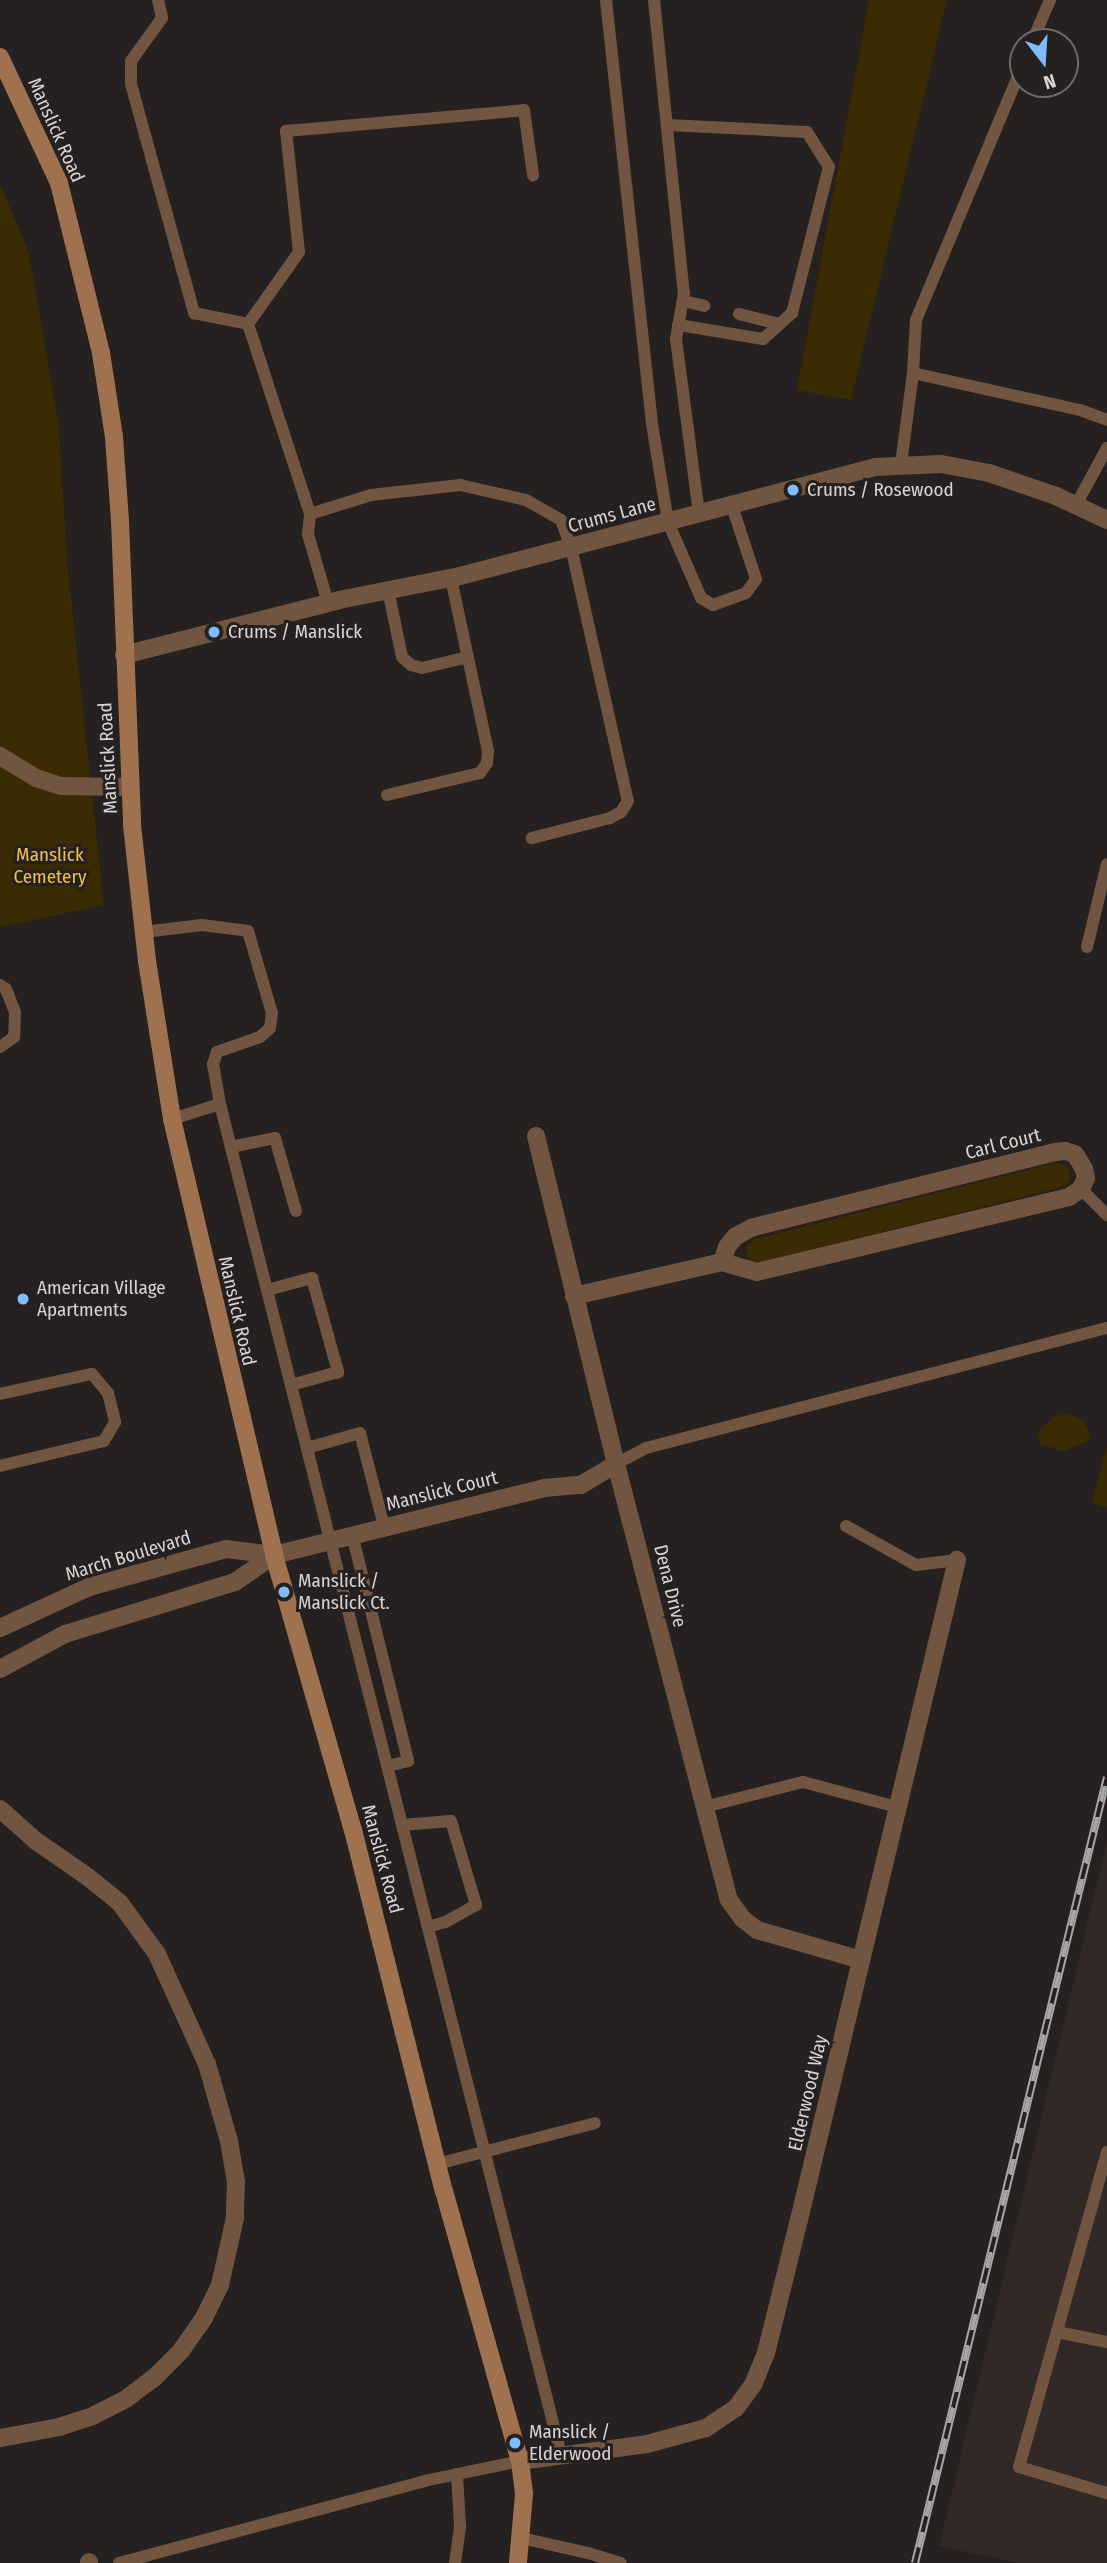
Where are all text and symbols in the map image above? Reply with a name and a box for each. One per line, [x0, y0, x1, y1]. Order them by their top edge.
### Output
north arrow [1009, 28, 1079, 98]
text: N [1041, 69, 1059, 94]
street label: Manslick Road [23, 74, 89, 186]
place label: Crums / Rosewood [807, 479, 954, 501]
marker: Crums / Rosewood [785, 482, 801, 498]
street label: Crums Lane [566, 492, 658, 538]
place label: Crums / Manslick [228, 621, 362, 643]
marker: Crums / Manslick [206, 624, 222, 640]
street label: Manslick Road [94, 702, 122, 814]
park label: Manslick Cemetery [13, 844, 87, 888]
street label: Carl Court [963, 1124, 1043, 1164]
street label: Manslick Road [213, 1254, 261, 1368]
place label: American Village Apartments [37, 1277, 166, 1321]
marker: American Village Apartments [15, 1291, 31, 1307]
street label: Manslick Court [384, 1466, 500, 1516]
street label: March Boulevard [63, 1526, 193, 1586]
street label: Dena Drive [649, 1542, 691, 1630]
place label: Manslick / Manslick Ct. [298, 1570, 390, 1614]
marker: Manslick / Manslick Ct. [276, 1584, 292, 1600]
street label: Manslick Road [357, 1802, 407, 1916]
street label: Elderwood Way [784, 2033, 832, 2153]
place label: Manslick / Elderwood [529, 2421, 612, 2465]
marker: Manslick / Elderwood [507, 2435, 523, 2451]

